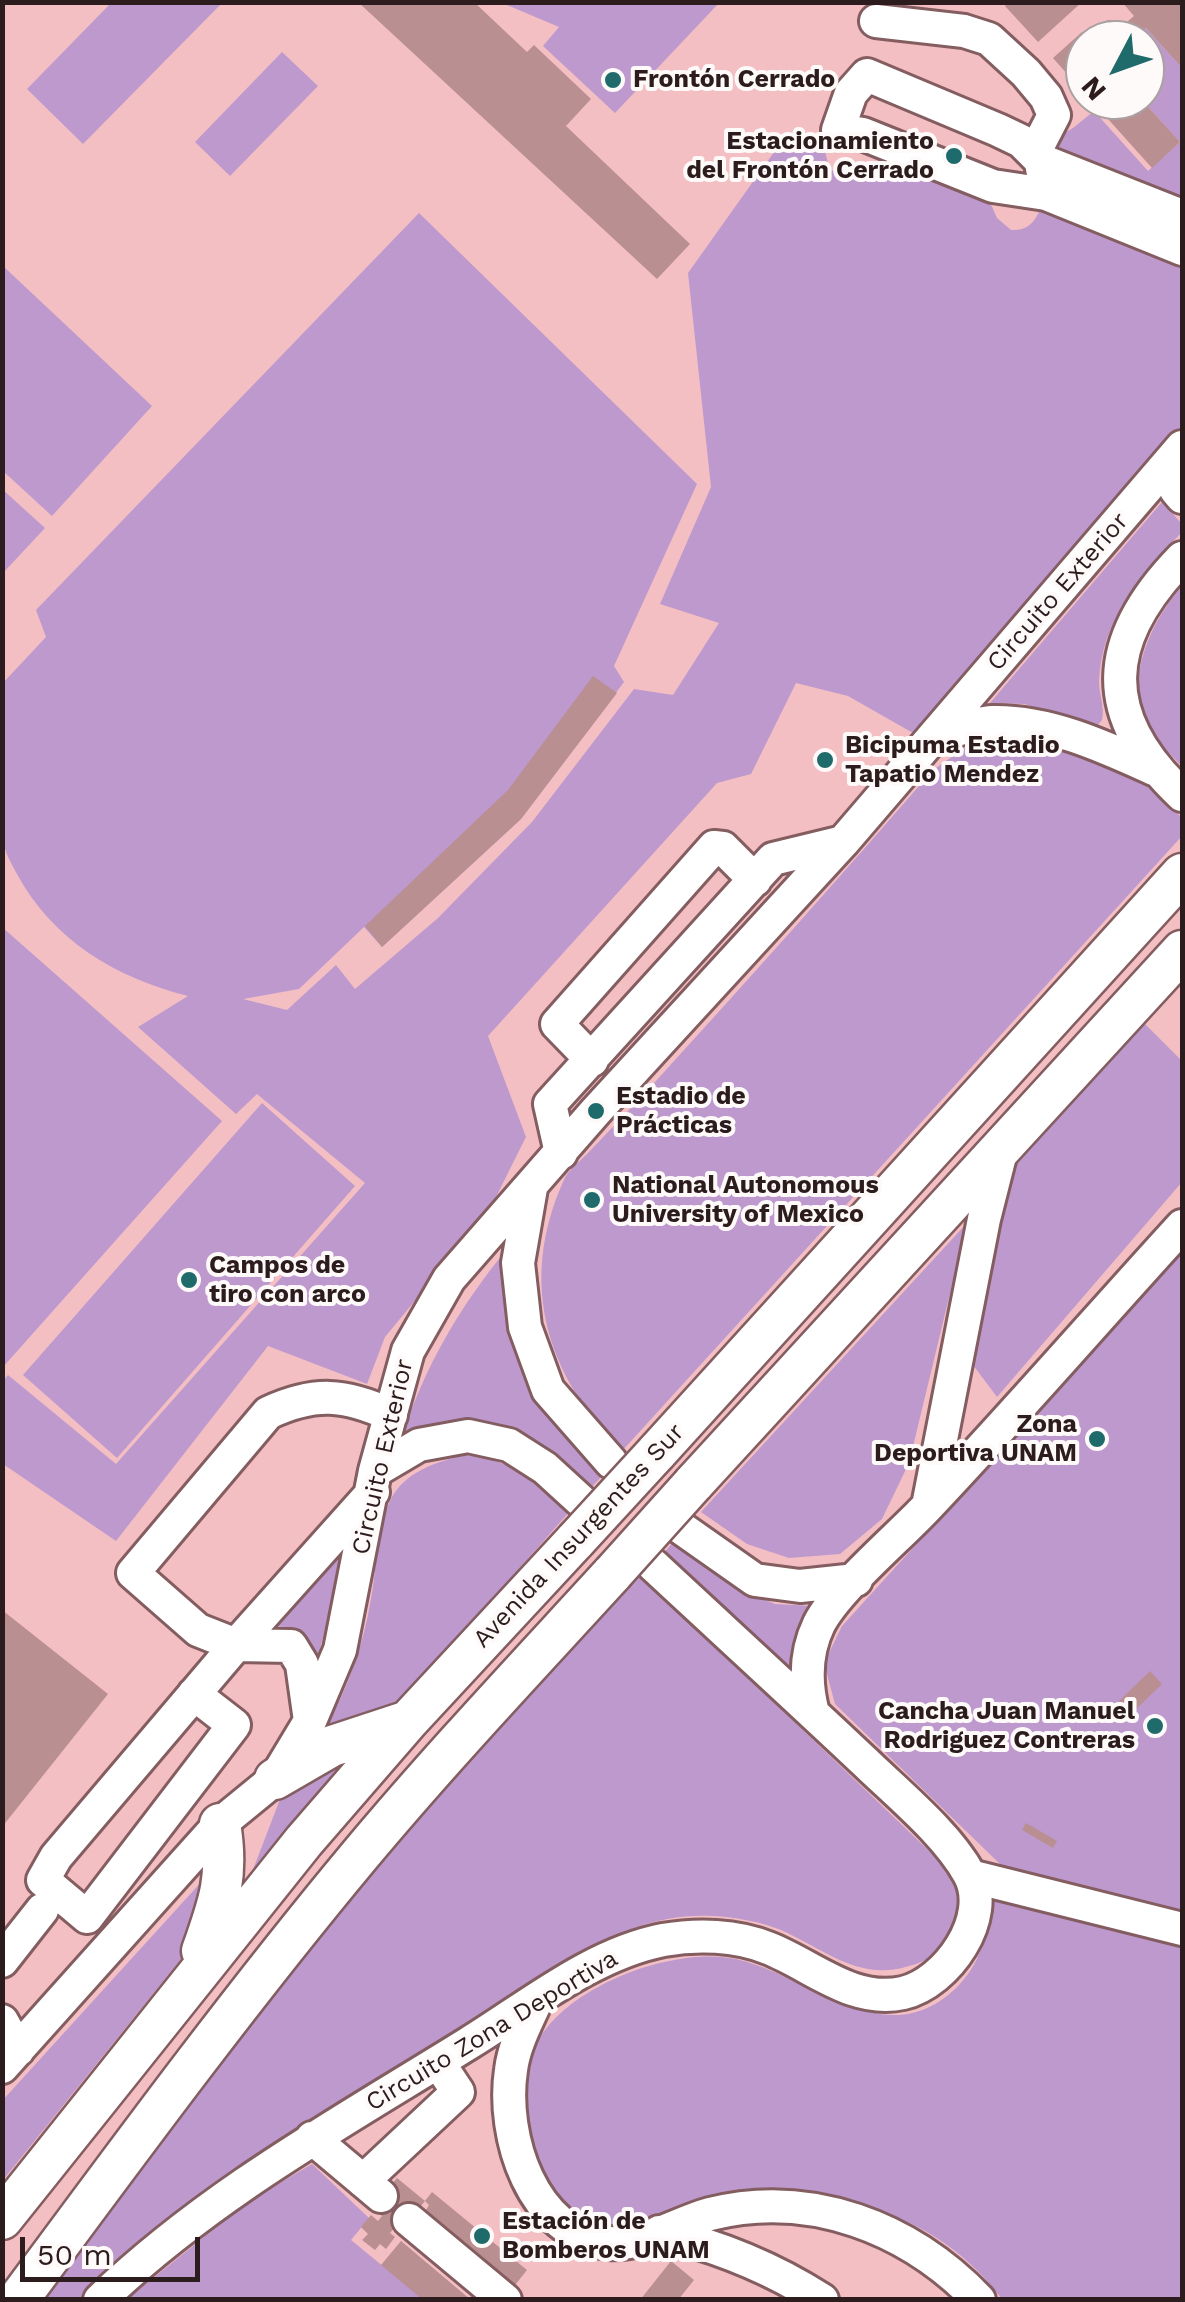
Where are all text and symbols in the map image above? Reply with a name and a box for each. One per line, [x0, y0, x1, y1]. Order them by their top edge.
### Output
north arrow [1065, 20, 1165, 120]
place label: Frontón Cerrado [633, 65, 835, 95]
marker: Frontón Cerrado [602, 69, 624, 91]
text: N [1074, 70, 1113, 107]
place label: Estacionamiento del Frontón Cerrado [686, 127, 934, 186]
marker: Estacionamiento del Frontón Cerrado [943, 145, 965, 167]
street label: Circuito Exterior [981, 507, 1135, 677]
place label: Bicipuma Estadio Tapatio Mendez [845, 731, 1060, 790]
marker: Bicipuma Estadio Tapatio Mendez [814, 749, 836, 771]
place label: Estadio de Prácticas [616, 1082, 746, 1141]
marker: Estadio de Prácticas [585, 1100, 607, 1122]
place label: National Autonomous University of Mexico [612, 1171, 879, 1230]
marker: National Autonomous University of Mexico [581, 1189, 603, 1211]
place label: Campos de tiro con arco [209, 1251, 366, 1310]
marker: Campos de tiro con arco [178, 1269, 200, 1291]
street label: Circuito Exterior [346, 1356, 420, 1558]
place label: Zona Deportiva UNAM [874, 1410, 1077, 1469]
street label: Avenida Insurgentes Sur [467, 1418, 691, 1654]
marker: Zona Deportiva UNAM [1086, 1428, 1108, 1450]
place label: Cancha Juan Manuel Rodriguez Contreras [878, 1697, 1135, 1756]
marker: Cancha Juan Manuel Rodriguez Contreras [1144, 1715, 1166, 1737]
street label: Circuito Zona Deportiva [361, 1944, 623, 2118]
place label: Estación de Bomberos UNAM [502, 2207, 710, 2266]
scale bar [25, 2217, 205, 2279]
marker: Estación de Bomberos UNAM [471, 2225, 493, 2247]
text: 50 m [37, 2237, 112, 2272]

